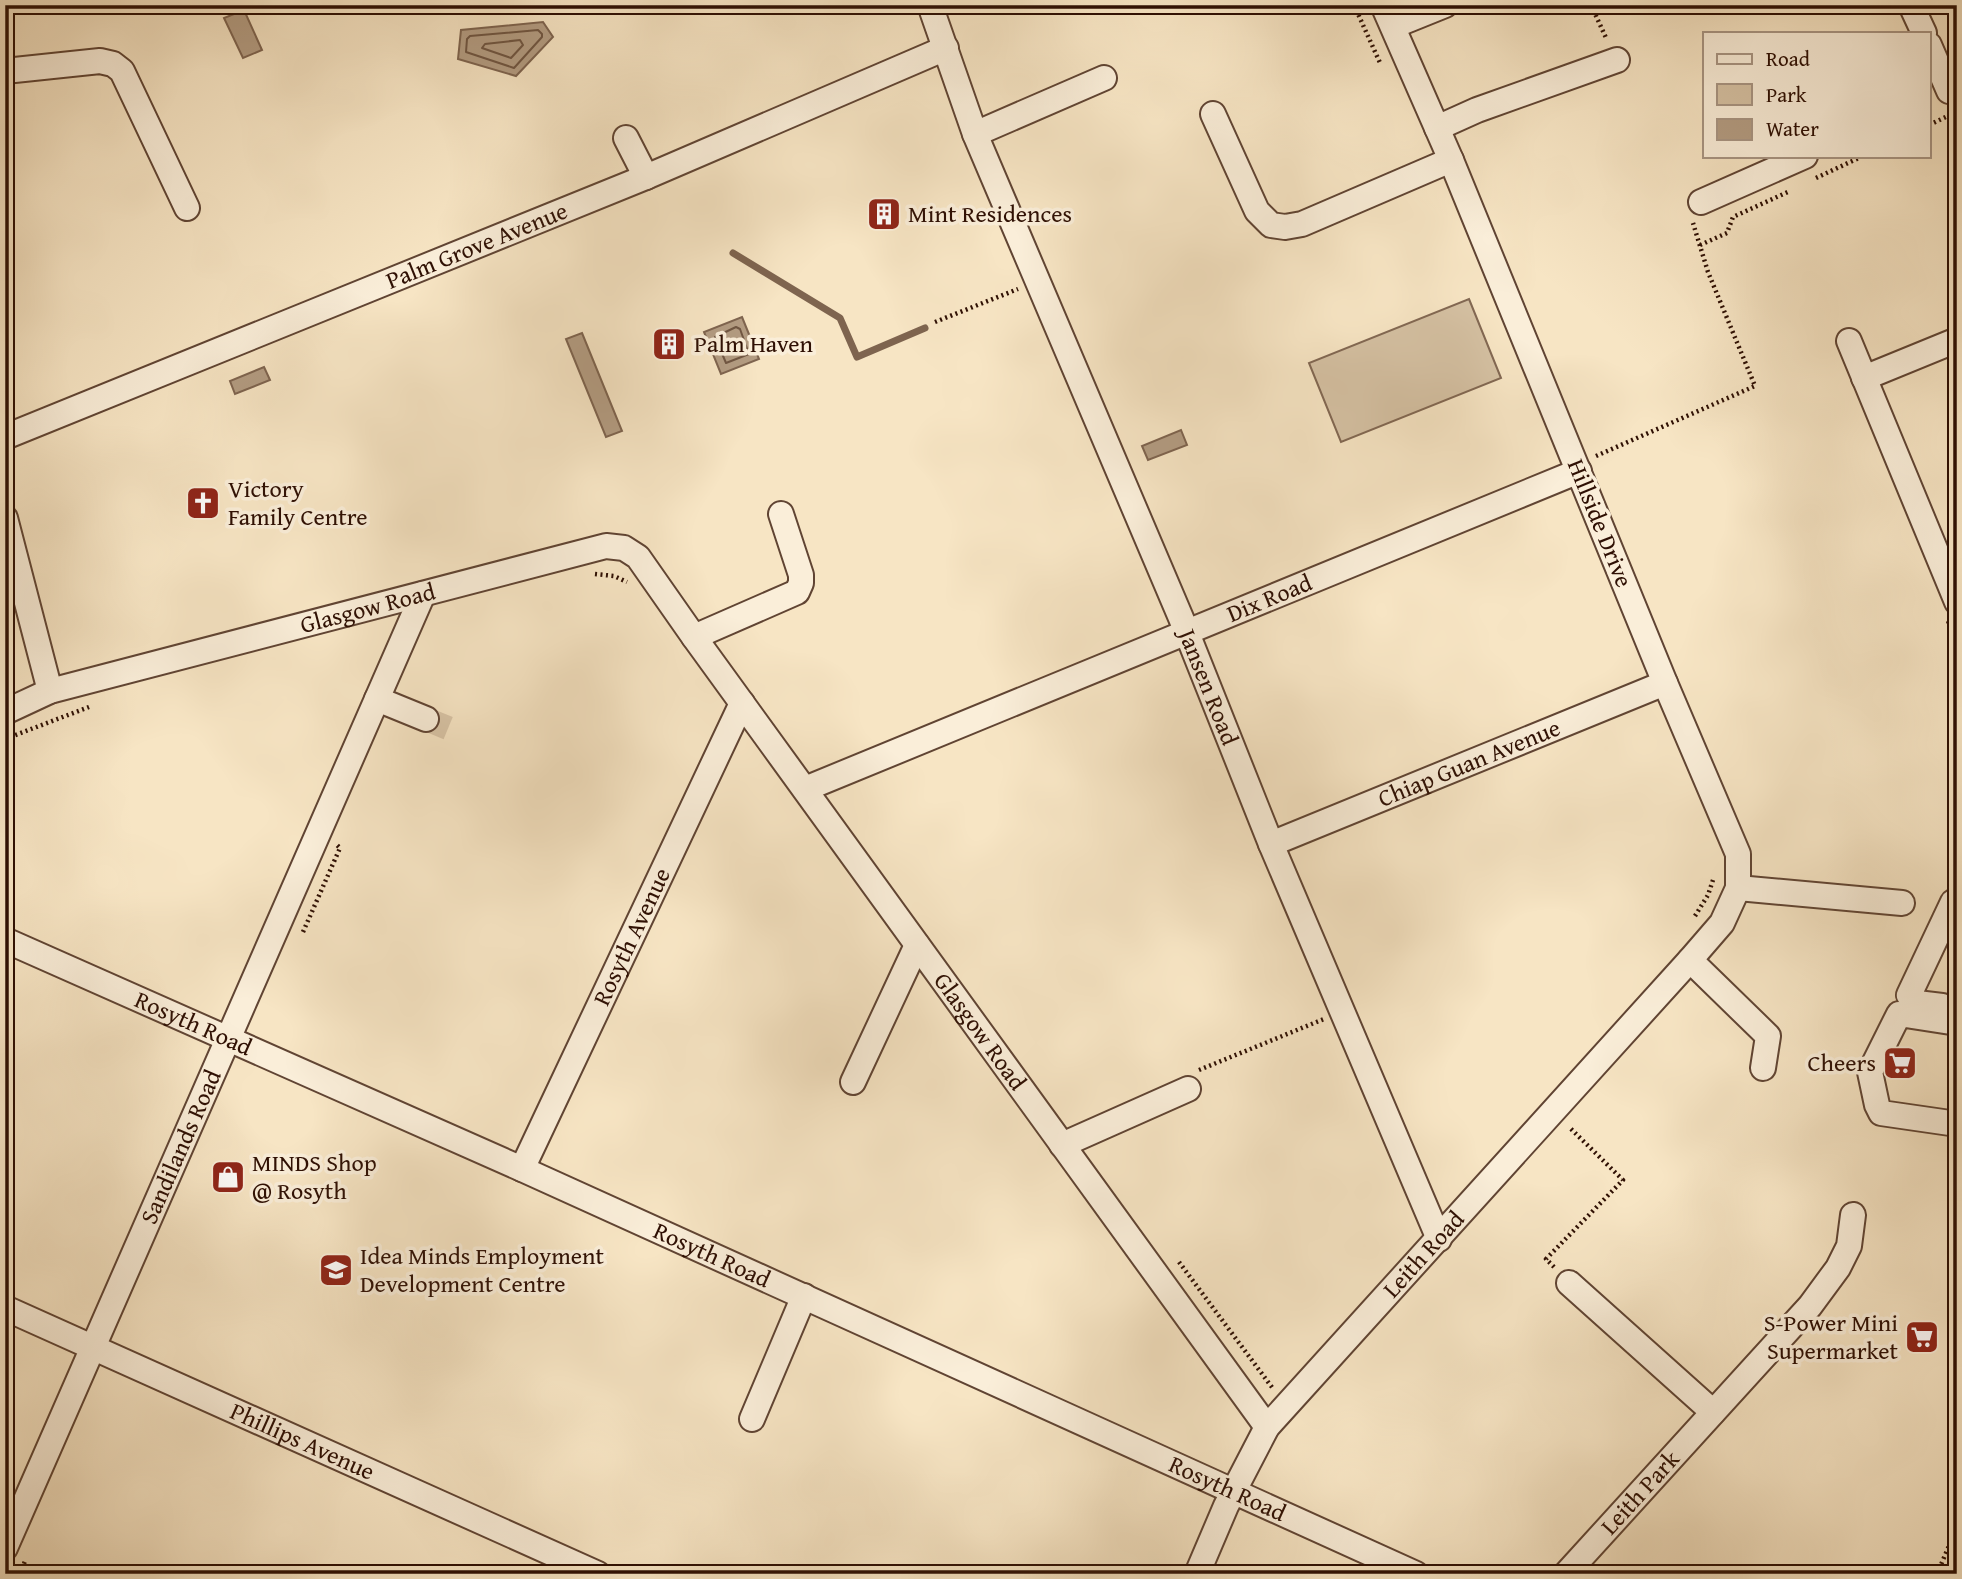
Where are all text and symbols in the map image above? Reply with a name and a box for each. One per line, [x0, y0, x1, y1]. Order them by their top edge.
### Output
legend [1703, 32, 1930, 158]
text: Road [1766, 43, 1811, 74]
text: Park [1766, 79, 1807, 110]
text: Water [1766, 113, 1819, 144]
street label: Palm Grove Avenue [380, 193, 573, 298]
building icon: Mint Residences [865, 195, 903, 233]
place label: Mint Residences [908, 196, 1072, 231]
building icon: Palm Haven [650, 325, 688, 363]
place label: Palm Haven [694, 326, 813, 361]
street label: Hillside Drive [1559, 453, 1642, 592]
place label: Victory Family Centre [228, 471, 367, 534]
church icon: Victory Family Centre [184, 484, 222, 522]
street label: Dix Road [1221, 565, 1317, 631]
street label: Glasgow Road [296, 573, 439, 642]
street label: Jansen Road [1169, 621, 1248, 750]
street label: Chiap Guan Avenue [1373, 710, 1565, 815]
street label: Rosyth Avenue [584, 862, 679, 1011]
street label: Glasgow Road [926, 965, 1035, 1098]
street label: Rosyth Road [129, 982, 258, 1064]
supermarket icon: Cheers [1881, 1044, 1919, 1082]
place label: Cheers [1808, 1045, 1876, 1080]
street label: Sandilands Road [131, 1064, 230, 1229]
place label: MINDS Shop @ Rosyth [252, 1145, 377, 1208]
shop icon: MINDS Shop @ Rosyth [209, 1158, 247, 1196]
street label: Leith Road [1374, 1202, 1472, 1305]
street label: Rosyth Road [648, 1213, 777, 1296]
place label: Idea Minds Employment Development Centre [360, 1238, 605, 1301]
school or university icon: Idea Minds Employment Development Centre [317, 1251, 355, 1289]
place label: S-Power Mini Supermarket [1764, 1305, 1899, 1368]
supermarket icon: S-Power Mini Supermarket [1903, 1318, 1941, 1356]
street label: Phillips Avenue [225, 1393, 381, 1489]
street label: Leith Park [1592, 1442, 1688, 1542]
street label: Rosyth Road [1164, 1446, 1292, 1530]

